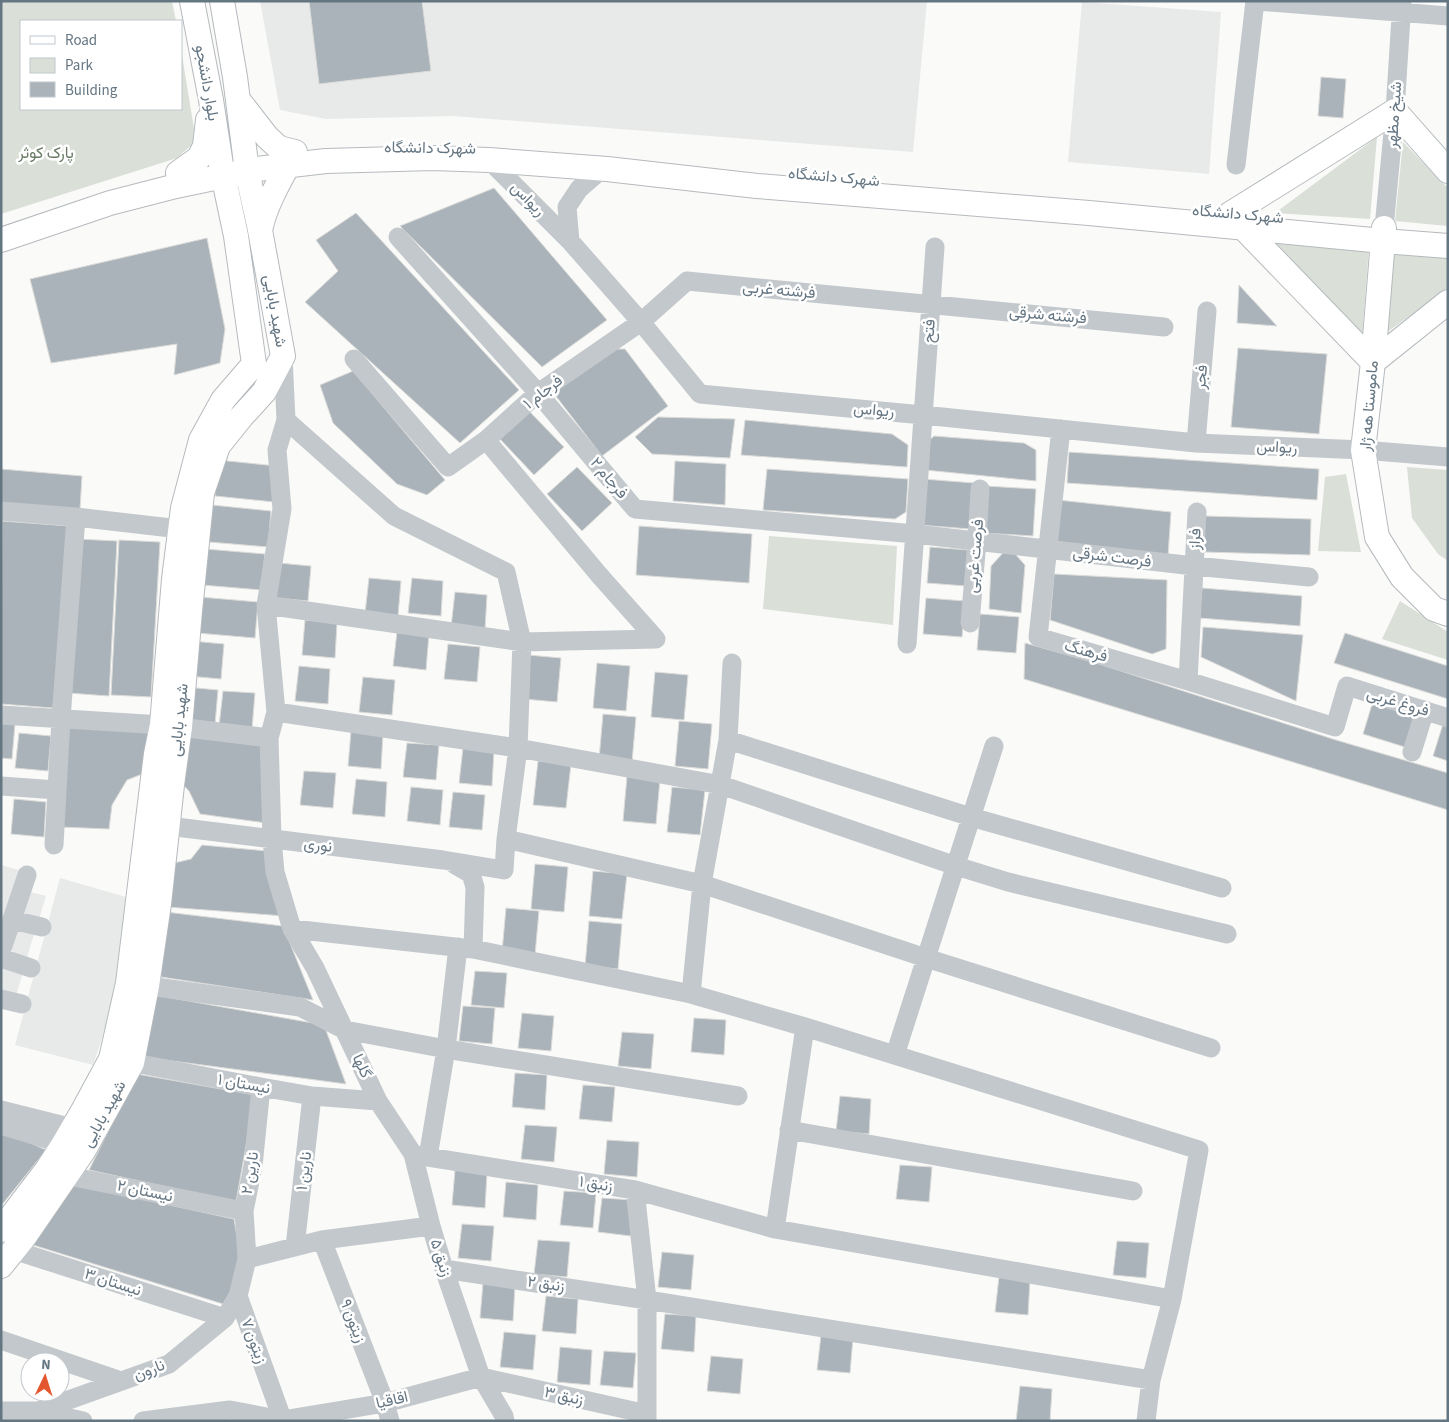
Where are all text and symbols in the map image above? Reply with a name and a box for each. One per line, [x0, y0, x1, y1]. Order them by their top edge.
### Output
legend [20, 20, 182, 110]
text: Road [65, 30, 97, 51]
street label: بلوار دانشجو [190, 43, 224, 123]
text: Park [65, 55, 94, 76]
text: Building [65, 80, 118, 101]
street label: شیخ مظهر [1381, 81, 1407, 150]
street label: شهرک دانشگاه [384, 136, 476, 160]
park label: پارک کوثر [17, 142, 74, 164]
street label: شهرک دانشگاه [787, 162, 881, 192]
street label: ریواس [506, 177, 550, 221]
street label: شهرک دانشگاه [1191, 199, 1285, 229]
street label: شهید بابایی [258, 273, 292, 349]
street label: فرشته غربی [742, 276, 816, 304]
street label: فرشته شرقی [1008, 301, 1088, 329]
street label: فتح [917, 318, 941, 344]
street label: ماموستا هه ژار [1354, 360, 1384, 453]
street label: فجر [1189, 364, 1213, 391]
street label: فرجام ۱ [519, 370, 567, 414]
street label: ریواس [853, 397, 895, 423]
street label: ریواس [1256, 435, 1298, 459]
street label: فرجام ۲ [585, 452, 633, 504]
street label: فرصت غربی [961, 518, 989, 594]
street label: فراز [1183, 528, 1207, 551]
street label: فرصت شرقی [1071, 541, 1153, 573]
street label: فرهنگ [1062, 634, 1110, 668]
street label: شهید بابایی [164, 682, 194, 758]
street label: فروغ غربی [1364, 682, 1432, 722]
street label: نوری [303, 832, 333, 858]
street label: گلها [347, 1050, 377, 1082]
street label: نیستان ۱ [216, 1069, 272, 1099]
street label: شهید بابایی [77, 1077, 131, 1151]
street label: نارین ۲ [236, 1150, 264, 1196]
street label: نارین ۱ [291, 1150, 317, 1192]
street label: زنبق ۱ [578, 1171, 614, 1197]
street label: نیستان ۲ [115, 1174, 175, 1208]
street label: زنبق ۵ [425, 1236, 457, 1280]
street label: نیستان ۳ [82, 1262, 144, 1302]
street label: زنبق ۲ [526, 1271, 566, 1297]
street label: زیتون ۹ [335, 1296, 371, 1346]
street label: زیتون ۷ [236, 1315, 272, 1367]
north arrow [20, 1352, 70, 1402]
street label: نارون [130, 1354, 168, 1386]
text: N [40, 1355, 51, 1375]
street label: زنبق ۳ [542, 1381, 586, 1411]
street label: اقاقیا [374, 1386, 410, 1414]

